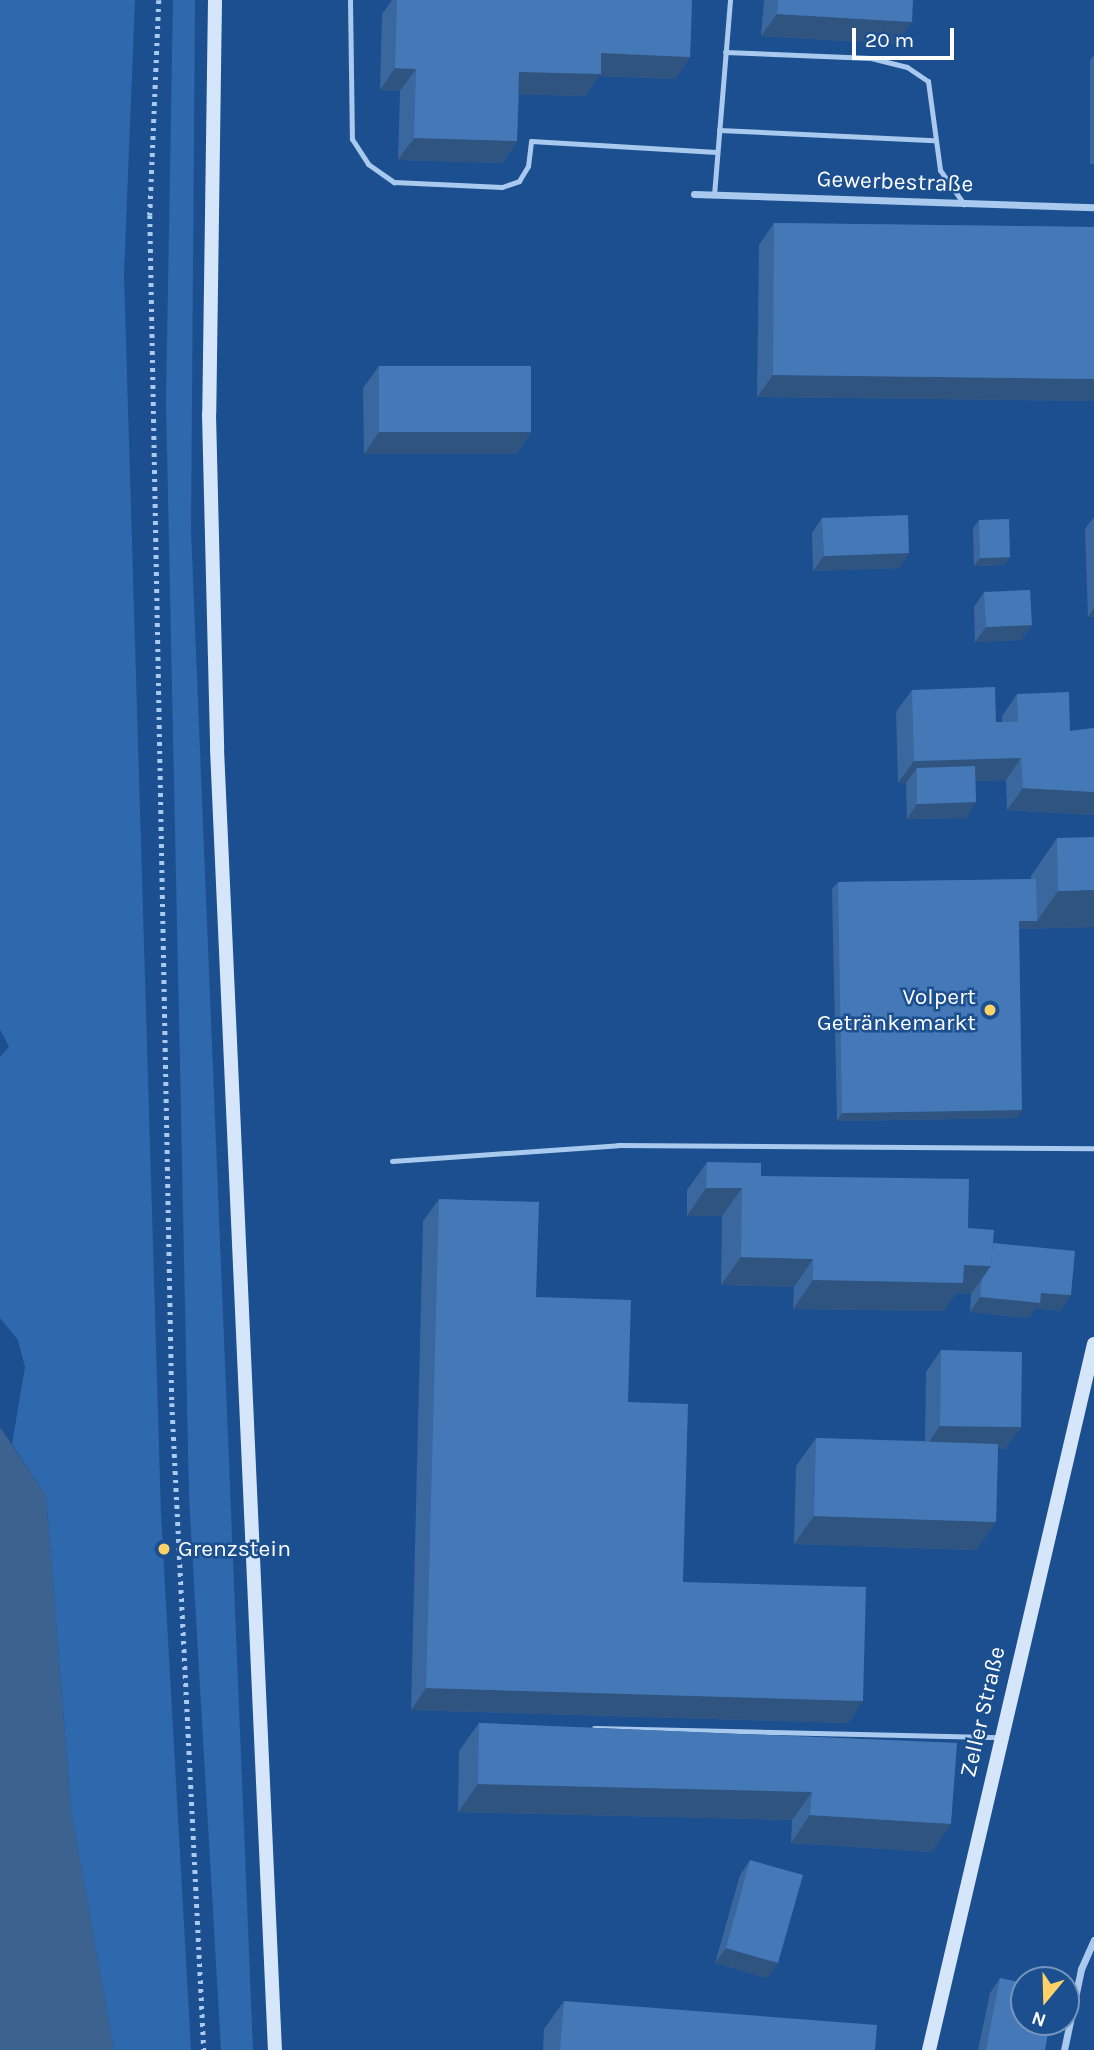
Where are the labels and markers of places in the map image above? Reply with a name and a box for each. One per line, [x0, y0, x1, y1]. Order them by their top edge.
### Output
place label: Volpert Getränkemarkt [817, 983, 976, 1037]
marker: Volpert Getränkemarkt [982, 1002, 998, 1018]
place label: Grenzstein [178, 1535, 291, 1563]
marker: Grenzstein [156, 1541, 172, 1557]

